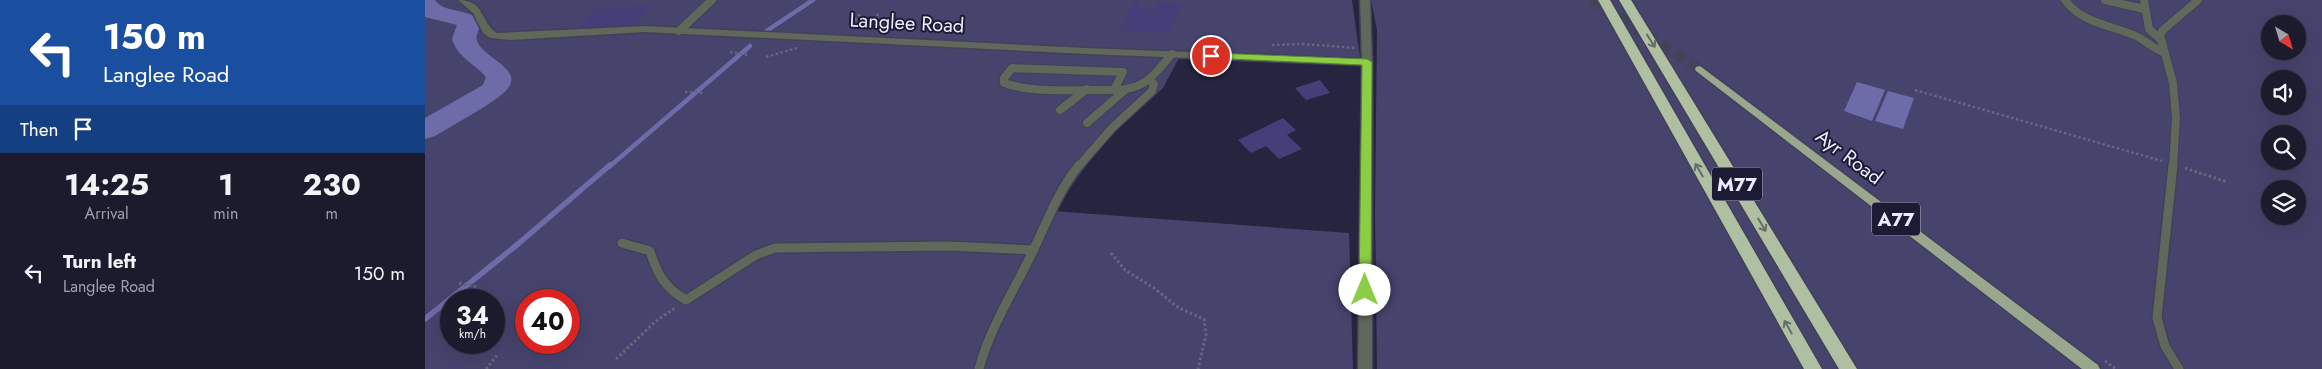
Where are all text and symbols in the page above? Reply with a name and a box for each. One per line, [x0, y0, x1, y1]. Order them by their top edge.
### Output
street label: Langlee Road [849, 6, 965, 40]
text: 150 m [103, 12, 206, 62]
north arrow [2261, 15, 2306, 60]
map controls [2261, 15, 2306, 225]
icon: left [20, 20, 85, 85]
one-way arrow [1646, 34, 1656, 48]
pin [1190, 35, 1232, 77]
icon: arrive [1197, 42, 1225, 70]
text: Langlee Road [103, 58, 229, 90]
button: sound [2261, 70, 2306, 115]
icon: arrive [69, 115, 97, 143]
text: Then [20, 116, 59, 143]
street label: Ayr Road [1810, 122, 1888, 192]
button: search [2261, 125, 2306, 170]
text: 14:25 [64, 163, 149, 206]
text: 1 [218, 163, 234, 206]
text: 230 [303, 163, 361, 206]
one-way arrow [1694, 163, 1704, 178]
road number: M77 [1712, 168, 1762, 200]
button: layers [2261, 180, 2306, 225]
text: Arrival [85, 202, 129, 225]
text: min [213, 202, 238, 225]
text: m [325, 202, 338, 225]
road number: A77 [1872, 202, 1920, 235]
one-way arrow [1757, 218, 1767, 232]
text: Turn left [63, 248, 136, 275]
icon: left [20, 259, 48, 287]
text: 150 m [354, 260, 405, 287]
position arrow [1338, 263, 1390, 315]
text: Langlee Road [63, 275, 155, 298]
speed limit sign: 40 [515, 289, 580, 354]
text: 34 [456, 297, 489, 333]
one-way arrow [1783, 320, 1793, 334]
text: km/h [459, 325, 486, 343]

